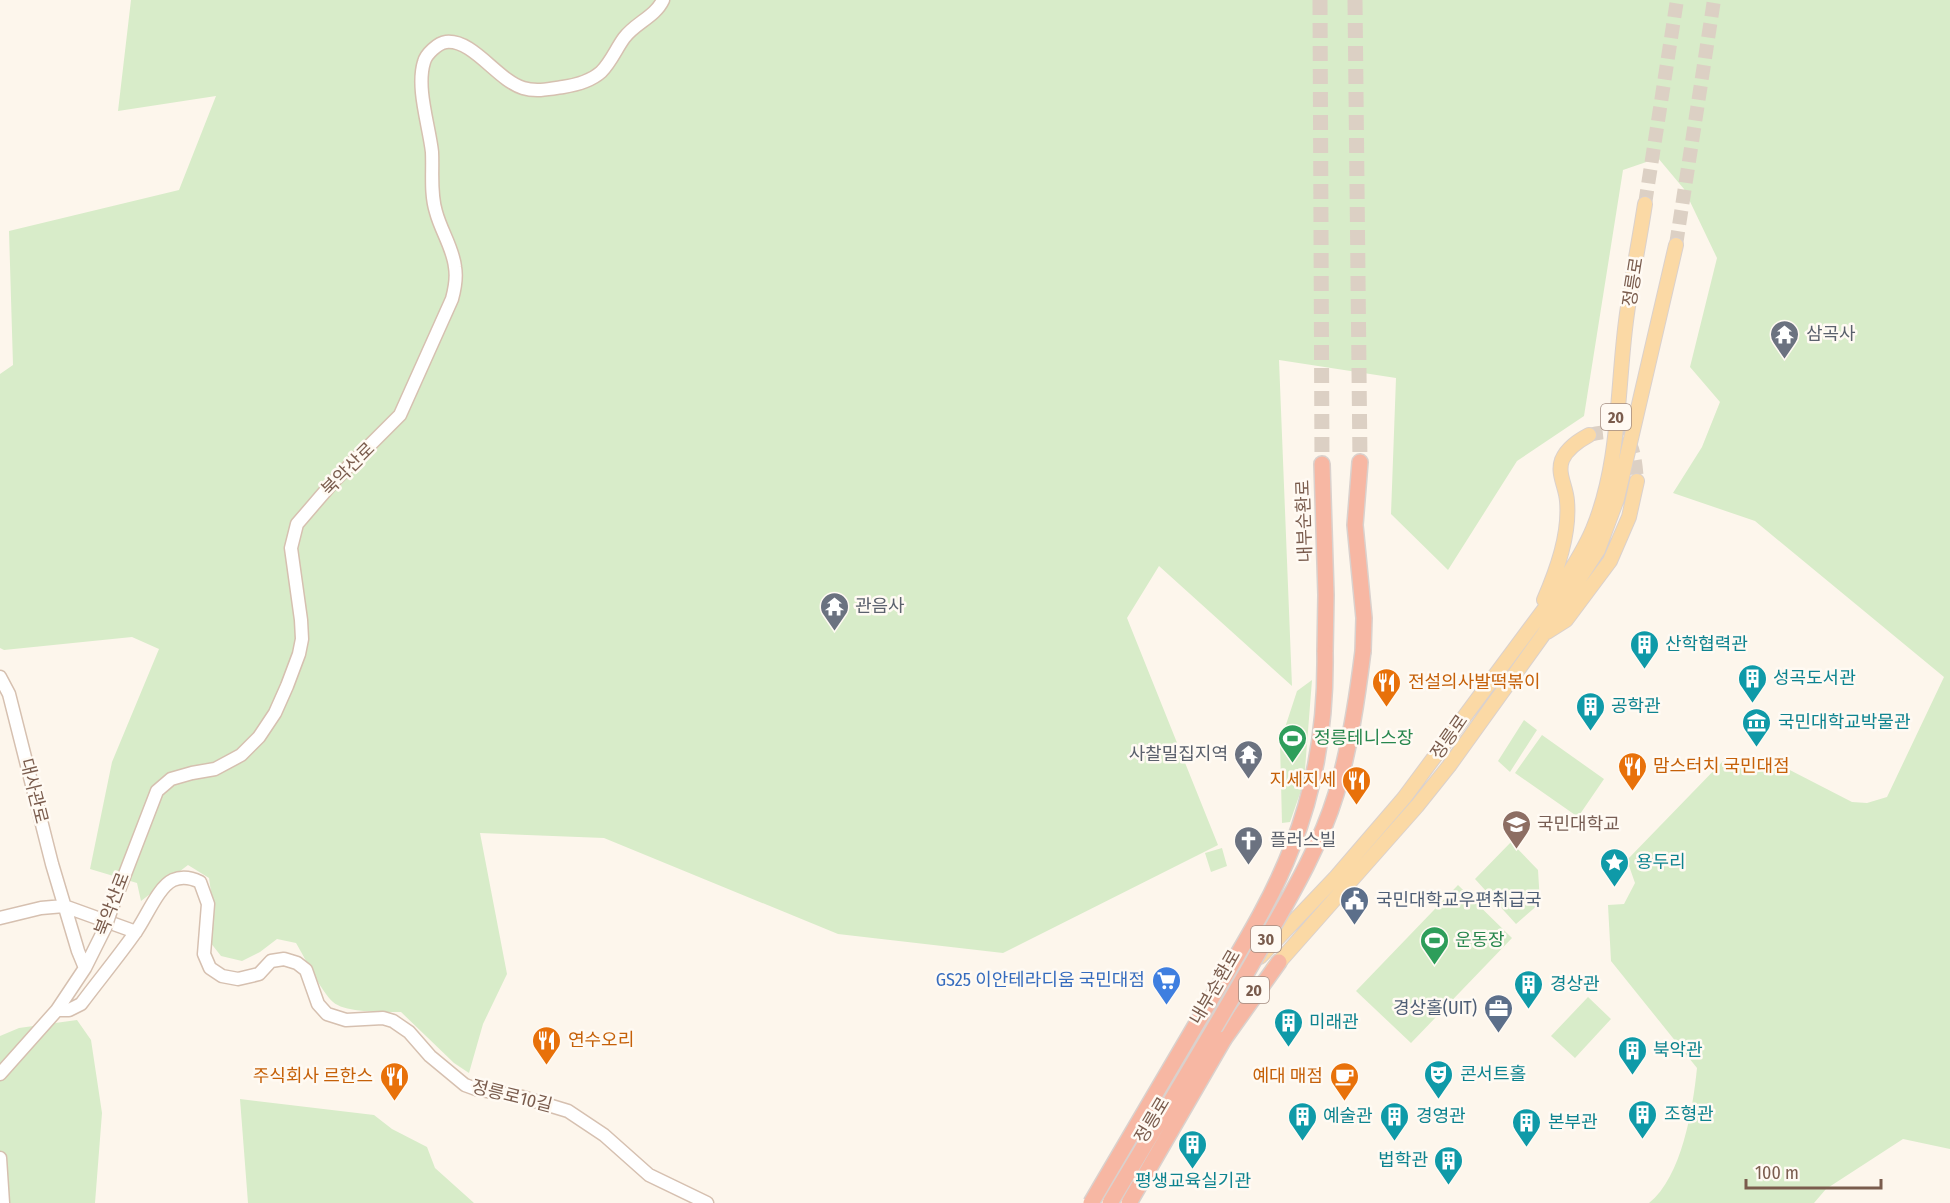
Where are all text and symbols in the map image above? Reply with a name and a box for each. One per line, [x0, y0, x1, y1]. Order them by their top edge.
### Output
street label: 정릉로 [1618, 256, 1648, 308]
temple icon: 삼곡사 [1769, 318, 1801, 360]
place label: 삼곡사 [1806, 323, 1856, 345]
road number: 20 [1601, 404, 1631, 430]
street label: 북악산로 [317, 438, 379, 500]
street label: 내부순환로 [1292, 479, 1316, 563]
temple icon: 관음사 [818, 590, 850, 632]
place label: 관음사 [855, 595, 905, 617]
building icon: 산학협력관 [1628, 628, 1660, 670]
place label: 산학협력관 [1665, 633, 1748, 655]
building icon: 성곡도서관 [1736, 662, 1768, 704]
restaurant icon: 전설의사발떡볶이 [1371, 666, 1403, 708]
place label: 성곡도서관 [1773, 667, 1856, 689]
place label: 전설의사발떡볶이 [1408, 671, 1540, 693]
building icon: 공학관 [1574, 690, 1606, 732]
place label: 공학관 [1611, 695, 1661, 717]
museum icon: 국민대학교박물관 [1741, 706, 1773, 748]
street label: 정릉로 [1426, 710, 1472, 764]
place label: 국민대학교박물관 [1778, 711, 1911, 733]
sports icon: 정릉테니스장 [1277, 722, 1309, 764]
place label: 정릉테니스장 [1314, 727, 1413, 749]
temple icon: 사찰밀집지역 [1233, 738, 1265, 780]
place label: 사찰밀집지역 [1129, 743, 1228, 765]
restaurant icon: 맘스터치 국민대점 [1616, 750, 1648, 792]
place label: 맘스터치 국민대점 [1653, 755, 1790, 777]
street label: 대사관로 [15, 756, 53, 826]
restaurant icon: 지세지세 [1341, 764, 1373, 806]
place label: 지세지세 [1270, 769, 1336, 791]
school or university icon: 국민대학교 [1500, 808, 1532, 850]
place label: 국민대학교 [1537, 813, 1620, 835]
church icon: 플러스빌 [1233, 824, 1265, 866]
place label: 플러스빌 [1270, 829, 1336, 851]
place icon: 용두리 [1599, 846, 1631, 888]
place label: 용두리 [1636, 851, 1686, 873]
street label: 북악산로 [90, 869, 134, 939]
public building icon: 국민대학교우편취급국 [1339, 884, 1371, 926]
place label: 국민대학교우편취급국 [1376, 889, 1542, 911]
sports icon: 운동장 [1418, 924, 1450, 966]
road number: 30 [1251, 926, 1281, 952]
place label: 운동장 [1455, 929, 1505, 951]
street label: 내부순환로 [1185, 946, 1245, 1028]
supermarket icon: GS25 이안테라디움 국민대점 [1150, 964, 1182, 1006]
building icon: 경상관 [1513, 968, 1545, 1010]
place label: GS25 이안테라디움 국민대점 [936, 969, 1145, 991]
place label: 경상관 [1550, 973, 1600, 995]
road number: 20 [1239, 977, 1269, 1003]
office icon: 경상홀(UIT) [1482, 992, 1514, 1034]
place label: 경상홀(UIT) [1393, 997, 1477, 1019]
building icon: 미래관 [1272, 1006, 1304, 1048]
place label: 미래관 [1309, 1011, 1359, 1033]
restaurant icon: 연수오리 [531, 1024, 563, 1066]
place label: 연수오리 [568, 1029, 634, 1051]
building icon: 북악관 [1616, 1034, 1648, 1076]
place label: 북악관 [1653, 1039, 1703, 1061]
theatre icon: 콘서트홀 [1423, 1058, 1455, 1100]
restaurant icon: 주식회사 르한스 [378, 1060, 410, 1102]
cafe icon: 예대 매점 [1328, 1060, 1360, 1102]
place label: 콘서트홀 [1460, 1063, 1526, 1085]
place label: 주식회사 르한스 [253, 1065, 373, 1087]
place label: 예대 매점 [1253, 1065, 1323, 1087]
street label: 정릉로10길 [469, 1075, 555, 1117]
street label: 정릉로 [1130, 1093, 1174, 1147]
building icon: 조형관 [1627, 1098, 1659, 1140]
building icon: 예술관 [1286, 1100, 1318, 1142]
building icon: 경영관 [1379, 1100, 1411, 1142]
place label: 조형관 [1664, 1103, 1714, 1125]
place label: 예술관 [1323, 1105, 1373, 1127]
place label: 경영관 [1416, 1105, 1466, 1127]
building icon: 본부관 [1511, 1106, 1543, 1148]
place label: 본부관 [1548, 1111, 1598, 1133]
building icon: 평생교육실기관 [1177, 1128, 1209, 1170]
building icon: 법학관 [1433, 1144, 1465, 1186]
place label: 법학관 [1378, 1149, 1428, 1171]
scale bar [1746, 1152, 1881, 1190]
text: 100 m [1755, 1162, 1799, 1184]
place label: 평생교육실기관 [1135, 1170, 1251, 1192]

